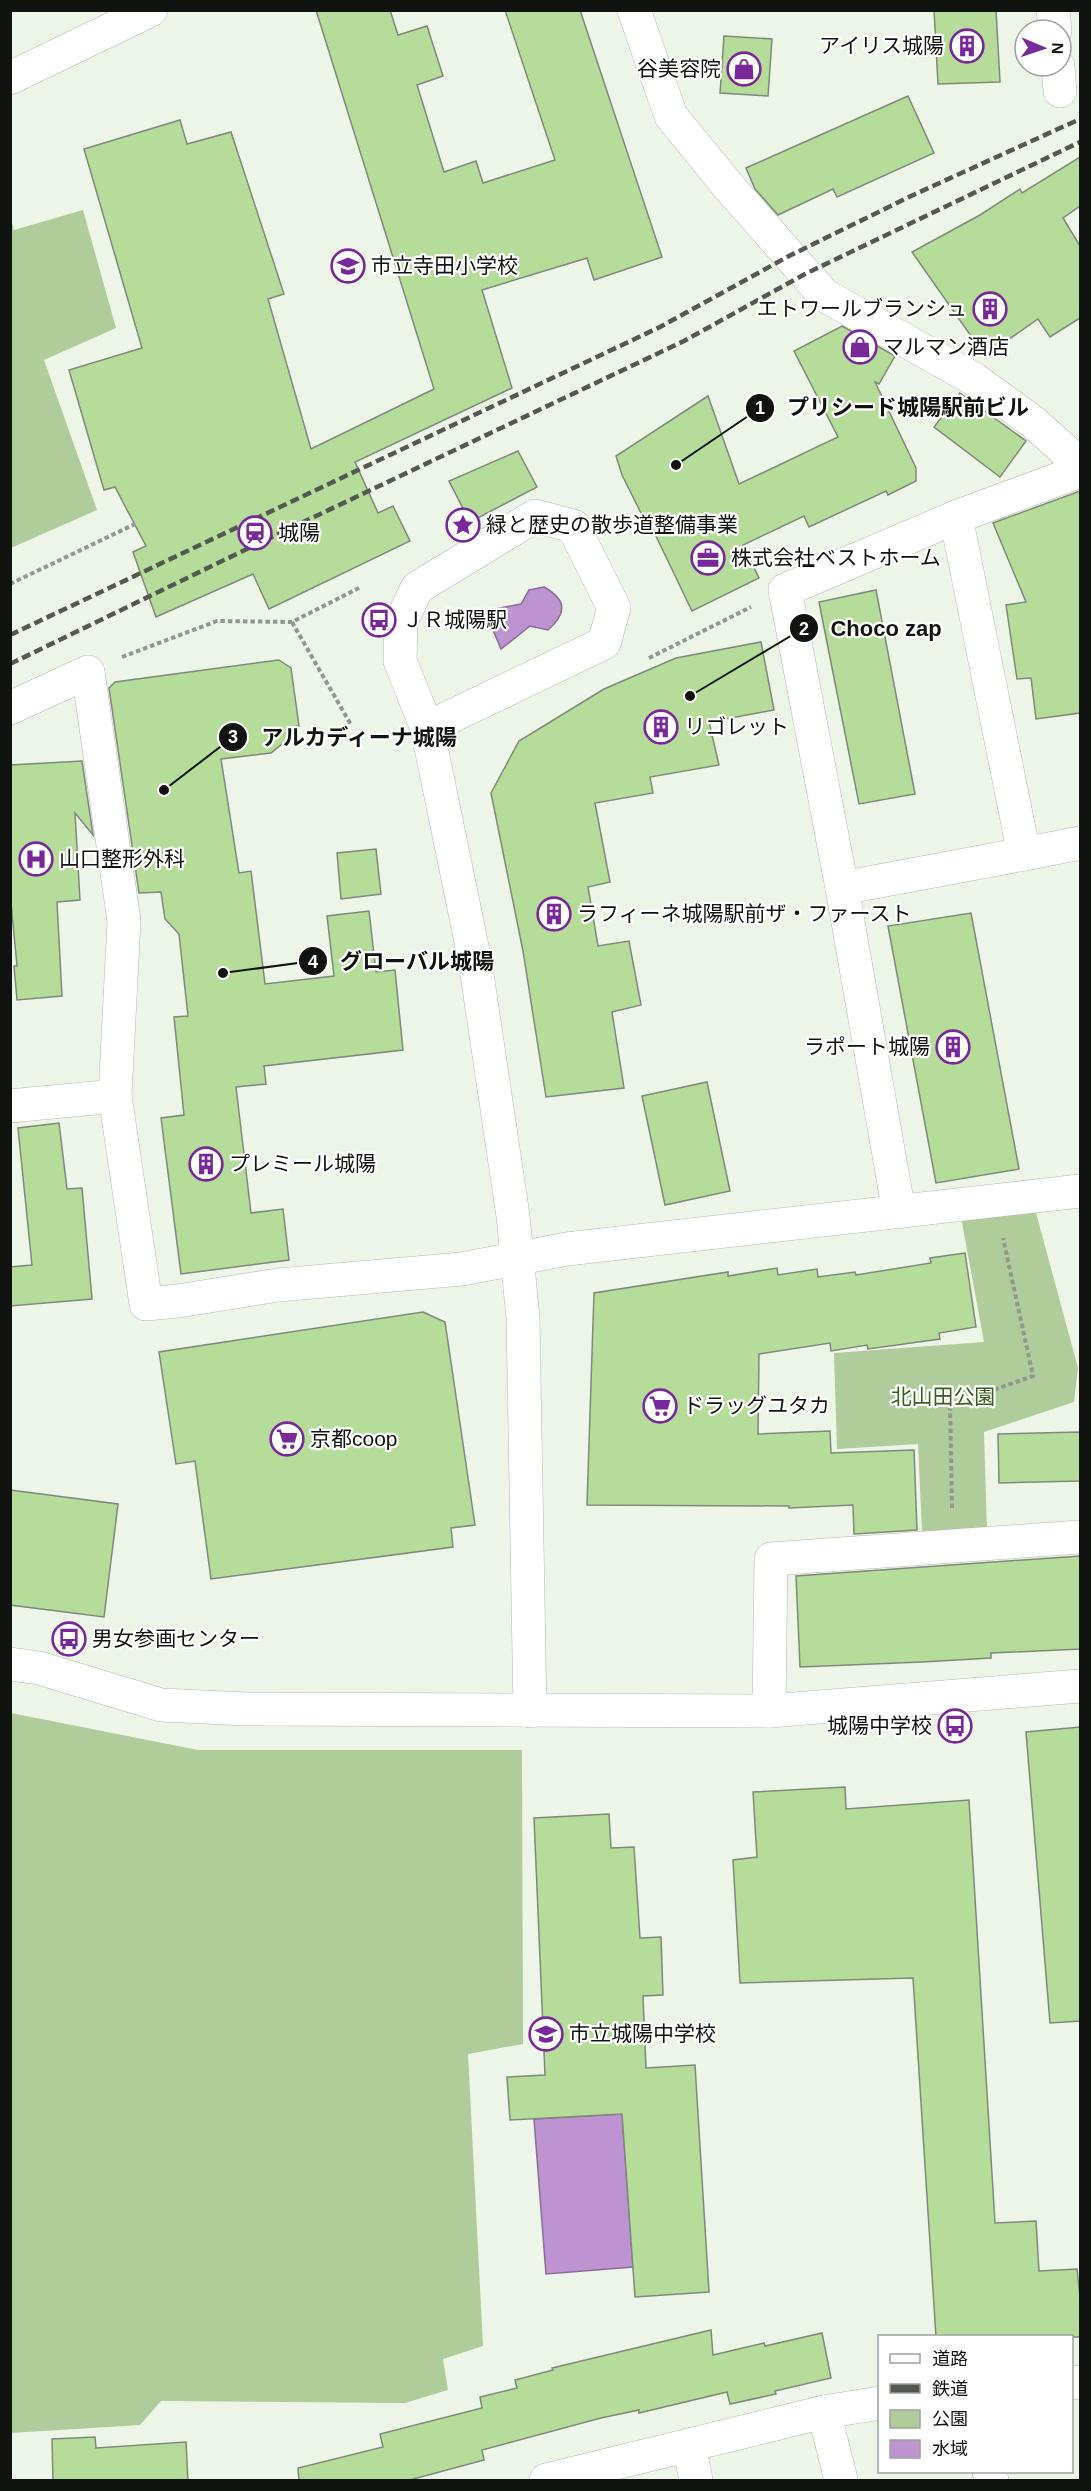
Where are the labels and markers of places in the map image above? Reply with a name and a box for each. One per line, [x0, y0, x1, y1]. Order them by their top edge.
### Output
building icon: アイリス城陽 [949, 28, 985, 64]
place label: アイリス城陽 [819, 34, 944, 57]
shop icon: 谷美容院 [726, 51, 762, 87]
place label: 谷美容院 [637, 57, 721, 80]
school or university icon: 市立寺田小学校 [330, 248, 366, 284]
place label: 市立寺田小学校 [371, 254, 518, 277]
building icon: エトワールブランシュ [972, 291, 1008, 327]
place label: エトワールブランシュ [757, 297, 967, 320]
shop icon: マルマン酒店 [842, 329, 878, 365]
place label: マルマン酒店 [883, 335, 1009, 358]
callout: プリシード城陽駅前ビル [745, 388, 1041, 428]
place icon: 緑と歴史の散歩道整備事業 [445, 507, 481, 543]
place label: 緑と歴史の散歩道整備事業 [486, 513, 738, 536]
station icon: 城陽 [237, 515, 273, 551]
place label: 城陽 [278, 521, 320, 544]
office icon: 株式会社ベストホーム [690, 540, 726, 576]
place label: 株式会社ベストホーム [731, 546, 941, 569]
bus stop icon: ＪＲ城陽駅 [361, 602, 397, 638]
place label: ＪＲ城陽駅 [402, 608, 507, 631]
callout: Choco zap [789, 608, 954, 648]
building icon: リゴレット [643, 709, 679, 745]
place label: リゴレット [684, 715, 789, 738]
callout: アルカディーナ城陽 [218, 717, 470, 757]
hospital icon: 山口整形外科 [18, 841, 54, 877]
place label: 山口整形外科 [59, 847, 185, 870]
building icon: ラフィーネ城陽駅前ザ・ファースト [536, 896, 572, 932]
place label: ラフィーネ城陽駅前ザ・ファースト [577, 902, 912, 925]
callout: グローバル城陽 [298, 941, 506, 981]
building icon: ラポート城陽 [935, 1029, 971, 1065]
place label: ラポート城陽 [804, 1035, 930, 1058]
building icon: プレミール城陽 [188, 1146, 224, 1182]
place label: プレミール城陽 [229, 1152, 376, 1175]
supermarket icon: ドラッグユタカ [642, 1388, 678, 1424]
place label: ドラッグユタカ [683, 1394, 830, 1417]
supermarket icon: 京都coop [269, 1421, 305, 1457]
place label: 京都coop [310, 1427, 398, 1450]
bus stop icon: 男女参画センター [51, 1621, 87, 1657]
place label: 男女参画センター [92, 1627, 260, 1650]
bus stop icon: 城陽中学校 [937, 1708, 973, 1744]
place label: 城陽中学校 [827, 1714, 932, 1737]
school or university icon: 市立城陽中学校 [528, 2016, 564, 2052]
place label: 市立城陽中学校 [569, 2022, 716, 2045]

